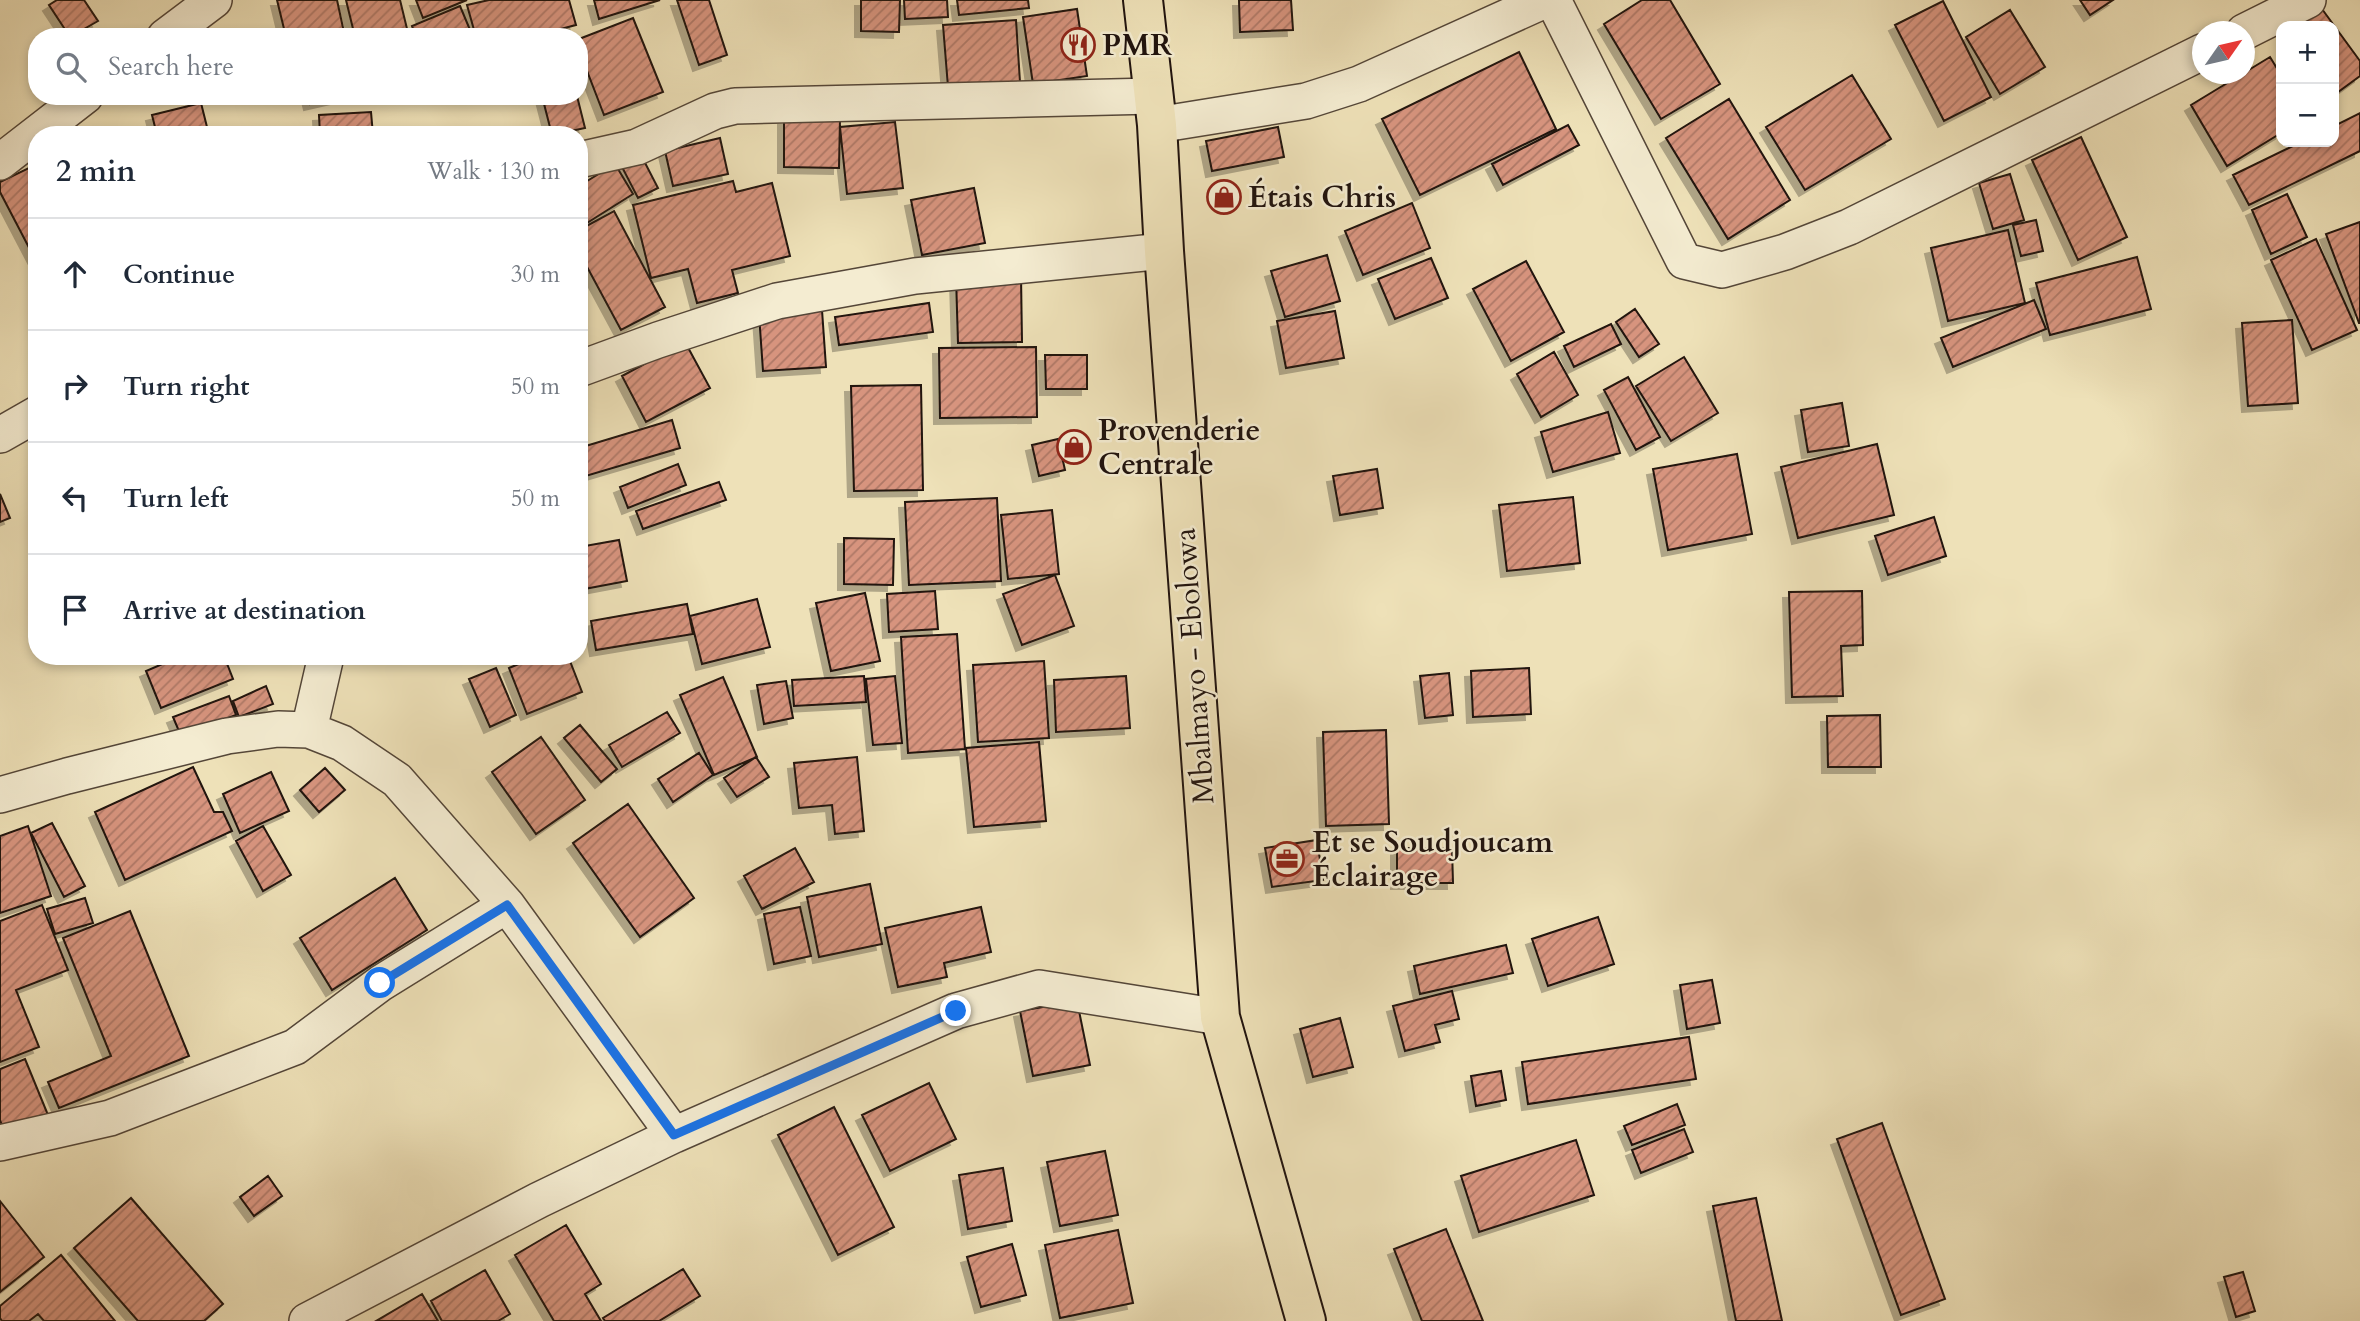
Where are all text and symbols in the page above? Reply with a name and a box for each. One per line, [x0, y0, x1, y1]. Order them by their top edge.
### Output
north arrow [2192, 21, 2255, 84]
map controls [2276, 21, 2339, 147]
button: + [2276, 21, 2339, 84]
place label: PMR [1102, 25, 1172, 66]
restaurant icon: PMR [1059, 26, 1097, 64]
search box [28, 28, 588, 105]
icon: search [52, 48, 90, 86]
text: Search here [108, 49, 234, 84]
button: − [2276, 84, 2339, 147]
text: 2 min [56, 151, 136, 192]
text: Walk · 130 m [427, 156, 560, 187]
place label: Étais Chris [1248, 177, 1396, 218]
shop icon: Étais Chris [1205, 178, 1243, 216]
icon: ahead [56, 255, 94, 293]
text: Continue [123, 257, 235, 292]
text: 30 m [511, 259, 560, 290]
icon: right [56, 367, 94, 405]
text: Turn right [123, 369, 250, 404]
text: 50 m [511, 371, 560, 402]
place label: Provenderie Centrale [1098, 410, 1260, 485]
shop icon: Provenderie Centrale [1055, 428, 1093, 466]
icon: left [56, 479, 94, 517]
text: Turn left [123, 481, 228, 516]
text: 50 m [511, 483, 560, 514]
street label: Mbalmayo - Ebolowa [1164, 527, 1225, 805]
icon: arrive [56, 591, 94, 629]
text: Arrive at destination [123, 593, 366, 628]
place label: Et se Soudjoucam Éclairage [1312, 822, 1553, 897]
office icon: Et se Soudjoucam Éclairage [1268, 840, 1306, 878]
route start [364, 967, 395, 998]
route end [940, 995, 971, 1026]

